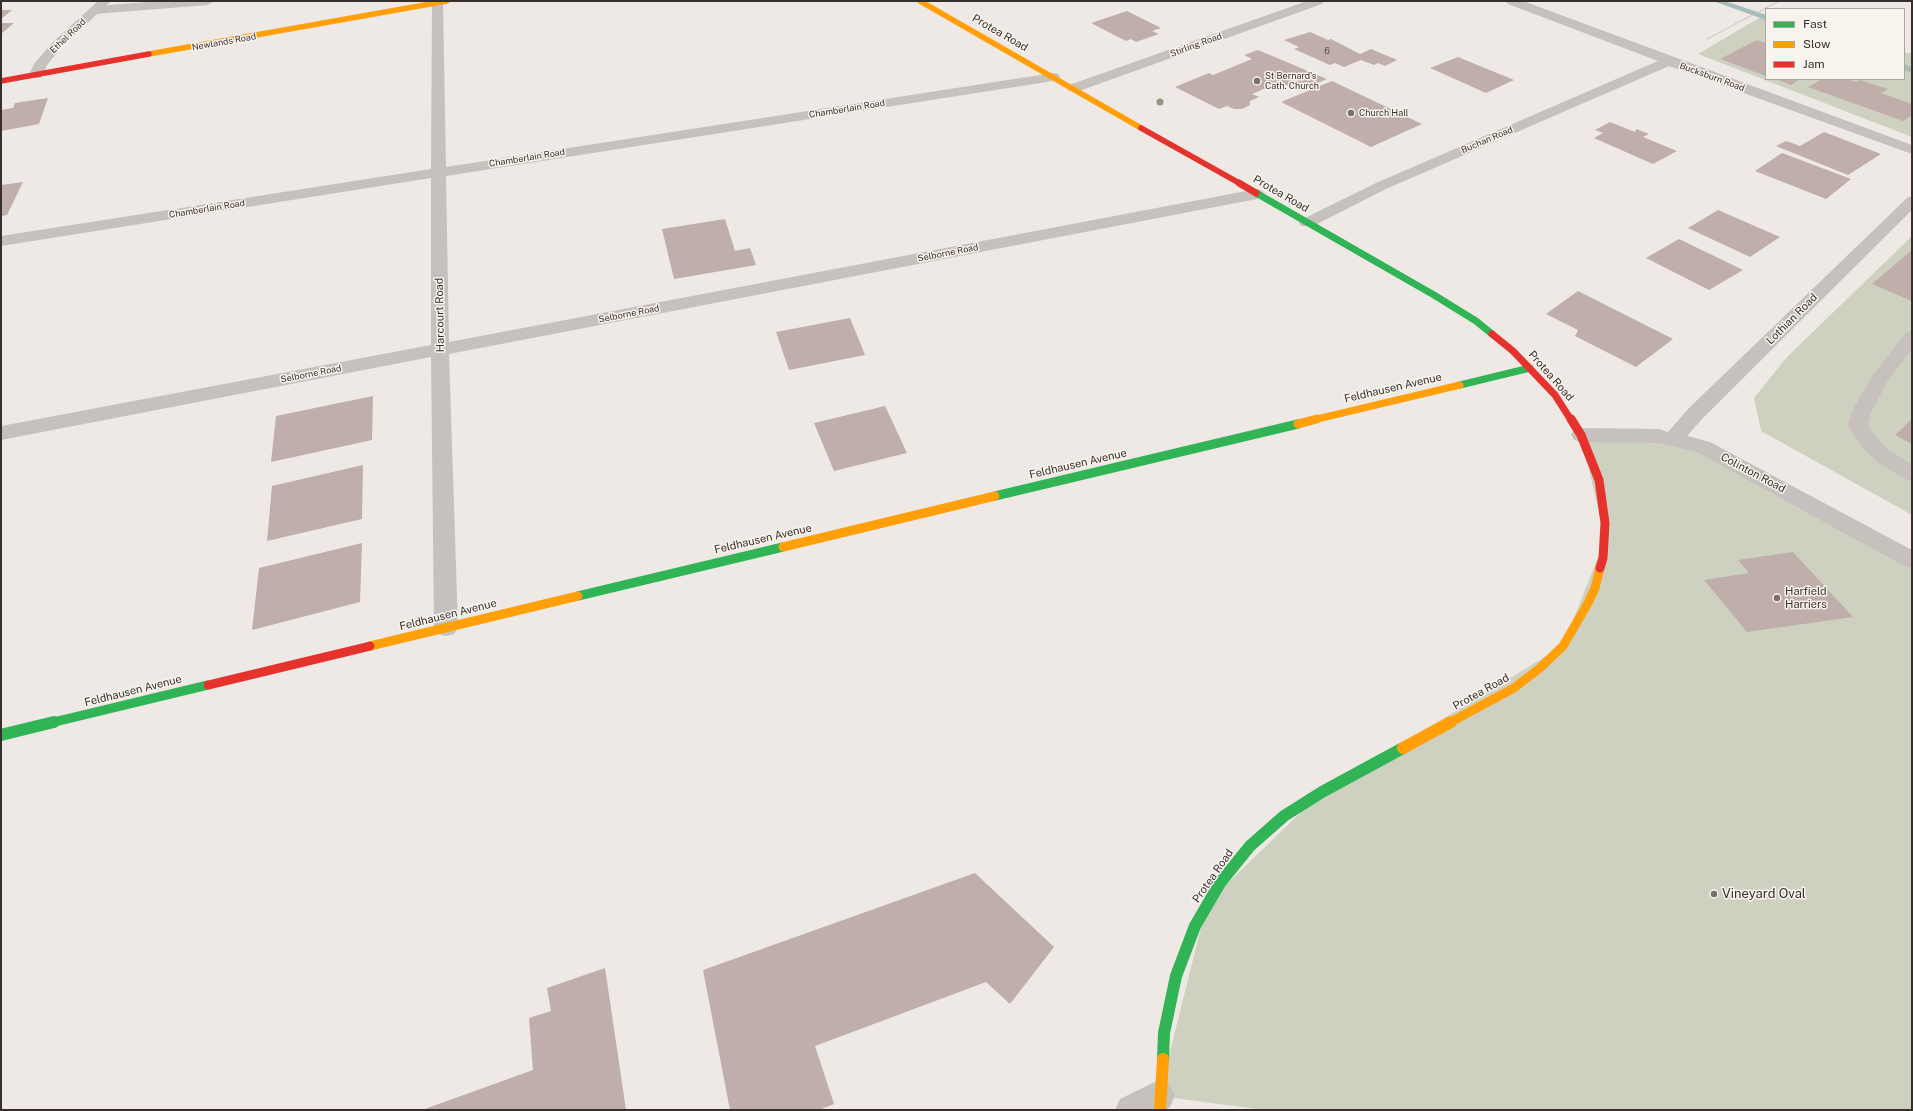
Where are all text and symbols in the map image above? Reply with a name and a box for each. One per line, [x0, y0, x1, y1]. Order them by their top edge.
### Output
legend [1765, 8, 1905, 80]
street label: Protea Road [970, 12, 1030, 54]
street label: Ethel Road [48, 16, 88, 56]
text: Fast [1803, 17, 1827, 31]
street label: Newlands Road [191, 31, 257, 53]
street label: Stirling Road [1169, 31, 1223, 59]
text: Slow [1803, 37, 1830, 51]
house number: 6 [1324, 46, 1330, 56]
text: Jam [1803, 57, 1825, 71]
street label: Bucksburn Road [1678, 60, 1746, 94]
place label: St Bernard's Cath. Church [1265, 71, 1319, 92]
marker: St Bernard's Cath. Church [1252, 76, 1262, 86]
street label: Chamberlain Road [808, 98, 886, 120]
marker: Church Hall [1346, 108, 1356, 118]
place label: Church Hall [1359, 108, 1408, 118]
street label: Buchan Road [1460, 124, 1514, 156]
street label: Chamberlain Road [488, 147, 566, 169]
street label: Protea Road [1251, 173, 1311, 215]
street label: Chamberlain Road [168, 198, 246, 220]
street label: Selborne Road [917, 242, 979, 264]
street label: Harcourt Road [433, 278, 447, 352]
street label: Lothian Road [1764, 291, 1820, 347]
street label: Selborne Road [598, 303, 660, 325]
street label: Protea Road [1526, 348, 1576, 404]
street label: Selborne Road [280, 363, 342, 385]
street label: Feldhausen Avenue [1343, 370, 1443, 406]
street label: Feldhausen Avenue [1028, 446, 1128, 482]
street label: Colinton Road [1718, 450, 1788, 496]
street label: Feldhausen Avenue [713, 521, 813, 557]
place label: Harfield Harriers [1785, 585, 1827, 611]
marker: Harfield Harriers [1772, 593, 1782, 603]
street label: Feldhausen Avenue [398, 597, 498, 633]
street label: Protea Road [1451, 671, 1511, 713]
street label: Feldhausen Avenue [83, 673, 183, 709]
street label: Protea Road [1190, 847, 1236, 905]
place label: Vineyard Oval [1722, 886, 1806, 902]
marker: Vineyard Oval [1709, 889, 1719, 899]

